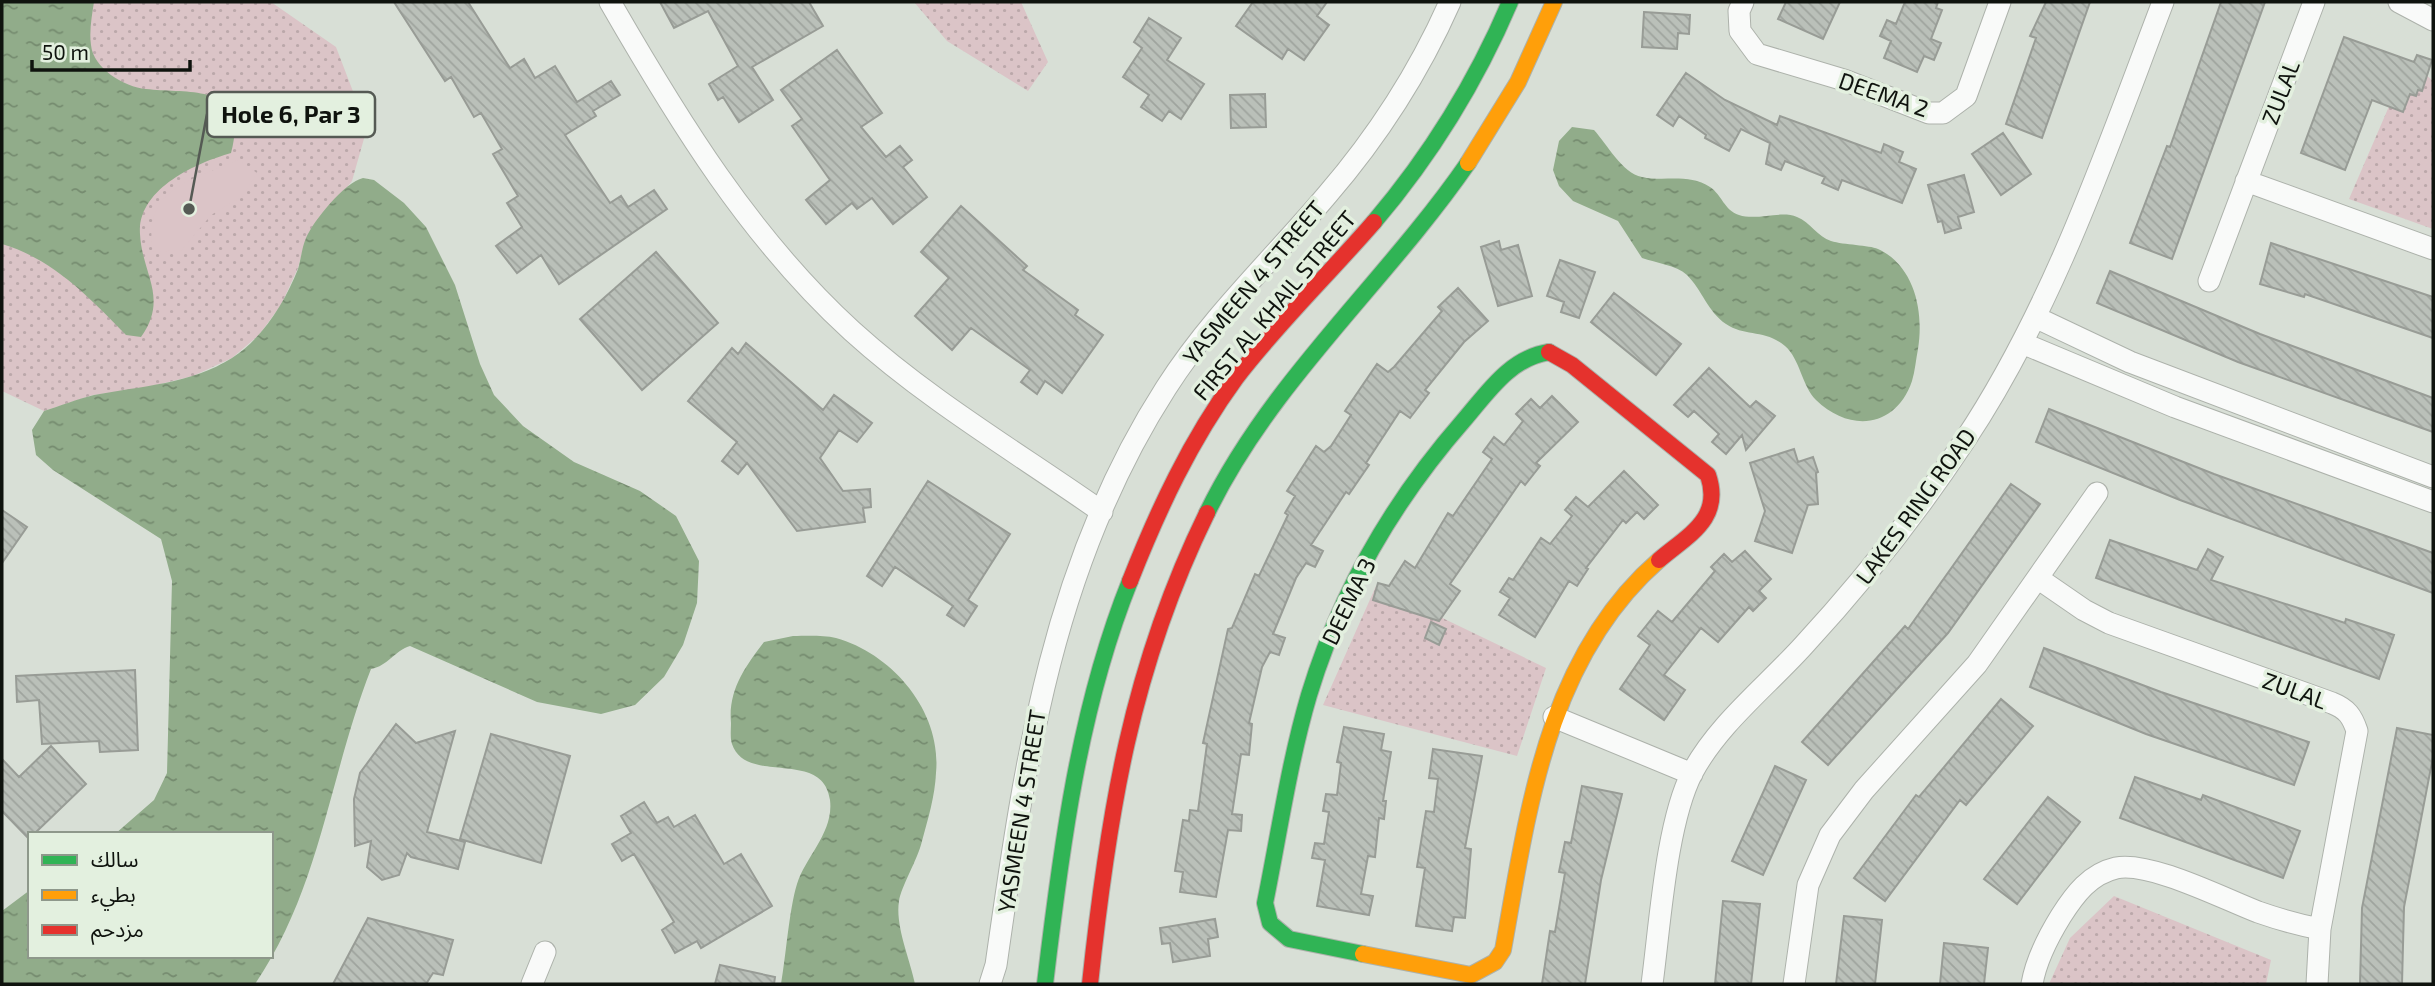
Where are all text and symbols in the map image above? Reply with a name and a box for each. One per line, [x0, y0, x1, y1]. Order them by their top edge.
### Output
scale bar [32, 28, 189, 72]
text: 50 m [42, 39, 89, 64]
street label: ZULAL [2255, 56, 2305, 128]
street label: DEEMA 2 [1835, 66, 1933, 122]
callout: Hole 6, Par 3 [207, 92, 375, 137]
text: Hole 6, Par 3 [221, 99, 361, 128]
street label: YASMEEN 4 STREET [1176, 194, 1330, 370]
street label: FIRST AL KHAIL STREET [1186, 204, 1362, 406]
street label: LAKES RING ROAD [1849, 423, 1981, 589]
street label: DEEMA 3 [1315, 553, 1381, 649]
street label: ZULAL [2259, 666, 2331, 715]
street label: YASMEEN 4 STREET [991, 707, 1051, 915]
legend [28, 832, 273, 958]
text: سالك [91, 846, 138, 871]
text: بطيء [91, 881, 136, 911]
text: مزدحم [91, 916, 144, 945]

